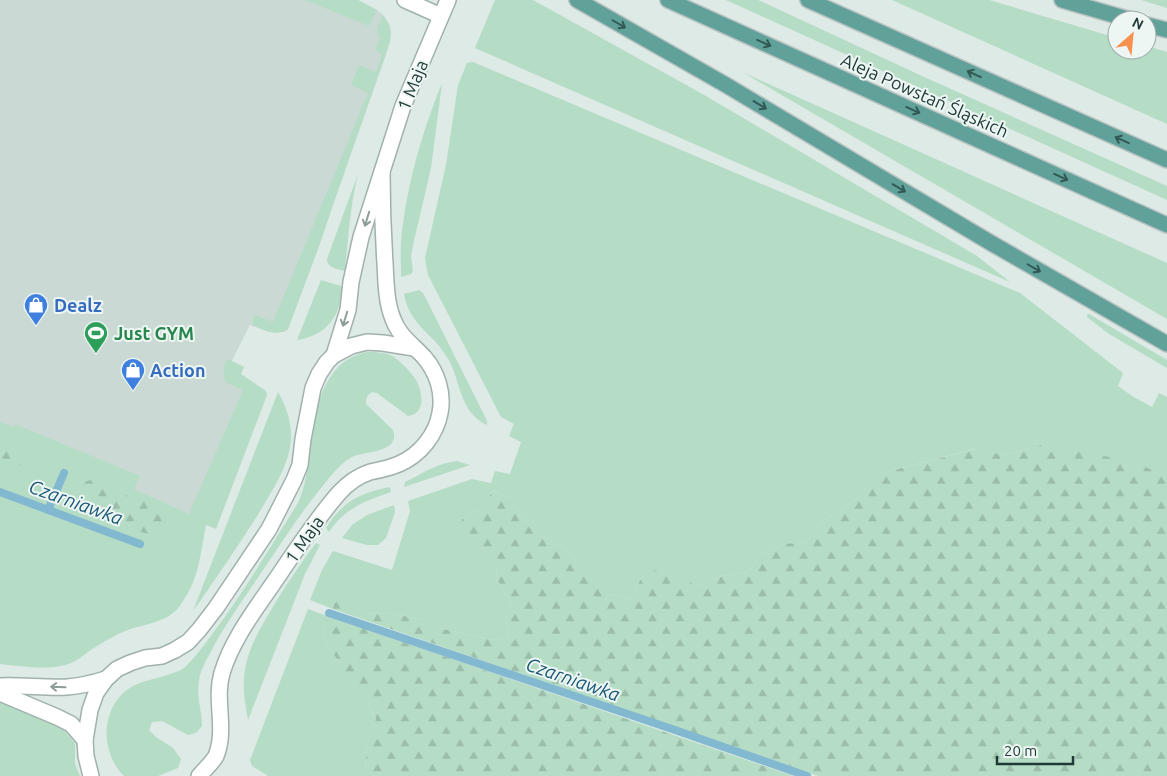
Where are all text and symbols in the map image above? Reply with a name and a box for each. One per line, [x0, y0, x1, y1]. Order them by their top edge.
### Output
north arrow [1107, 10, 1157, 60]
text: N [1130, 14, 1146, 33]
one-way arrow [611, 20, 626, 29]
one-way arrow [756, 39, 771, 49]
street label: Aleja Powstań Śląskich [838, 48, 1012, 141]
street label: 1 Maja [393, 57, 431, 113]
one-way arrow [967, 68, 982, 78]
one-way arrow [752, 100, 766, 110]
one-way arrow [905, 105, 920, 115]
one-way arrow [1115, 134, 1130, 144]
one-way arrow [1053, 172, 1068, 182]
one-way arrow [892, 184, 906, 194]
one-way arrow [362, 211, 371, 226]
one-way arrow [1026, 263, 1040, 273]
shop icon: Dealz [23, 292, 49, 326]
place label: Dealz [54, 295, 102, 315]
one-way arrow [340, 311, 350, 327]
sports icon: Just GYM [83, 320, 109, 354]
place label: Just GYM [114, 323, 194, 343]
shop icon: Action [120, 357, 146, 391]
place label: Action [150, 360, 205, 380]
water label: Czarniawka [26, 475, 126, 529]
street label: 1 Maja [281, 512, 327, 566]
water label: Czarniawka [523, 653, 623, 705]
one-way arrow [51, 682, 67, 691]
scale bar [997, 734, 1073, 766]
text: 20 m [1004, 742, 1037, 759]

